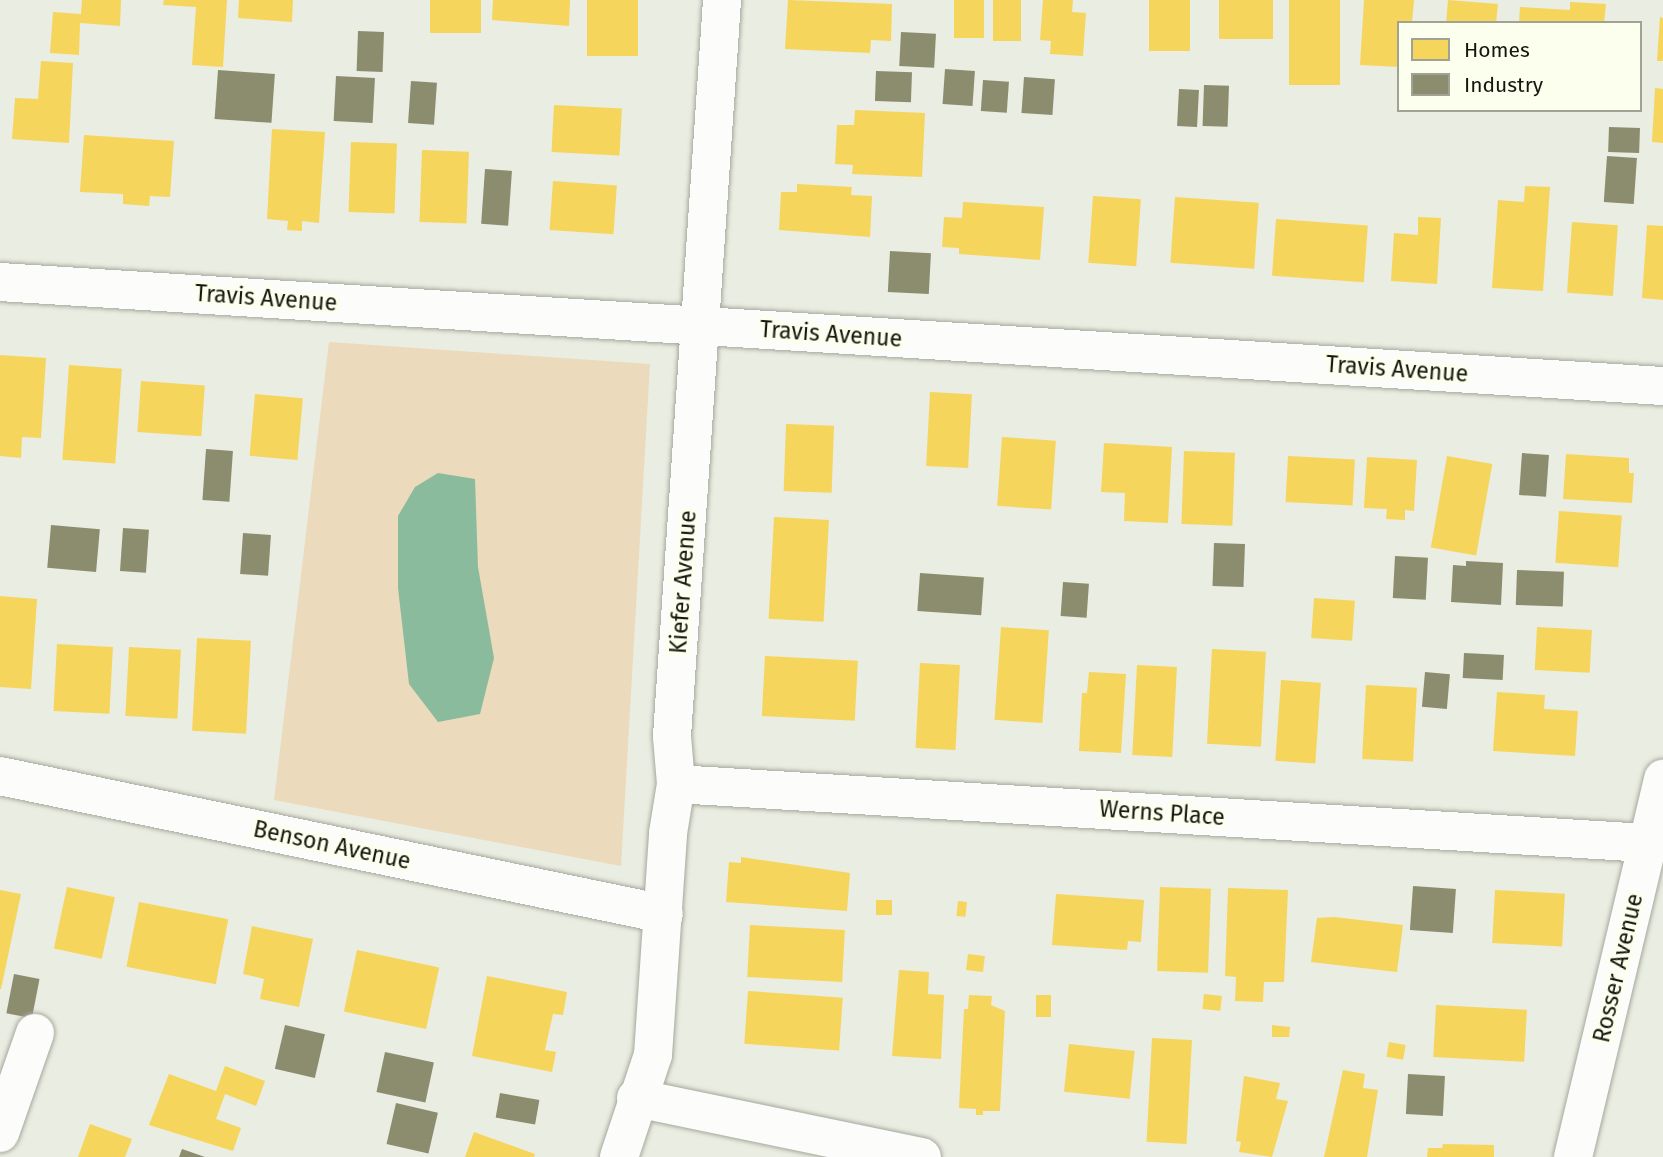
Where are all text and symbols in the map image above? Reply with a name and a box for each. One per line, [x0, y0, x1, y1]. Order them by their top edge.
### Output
legend [1397, 21, 1642, 112]
text: Homes [1464, 37, 1530, 63]
text: Industry [1464, 72, 1543, 98]
street label: Travis Avenue [194, 279, 338, 317]
street label: Travis Avenue [759, 315, 903, 353]
street label: Travis Avenue [1325, 350, 1469, 388]
street label: Kiefer Avenue [664, 509, 702, 655]
street label: Werns Place [1098, 795, 1226, 831]
street label: Benson Avenue [251, 815, 413, 875]
street label: Rosser Avenue [1587, 891, 1649, 1045]

